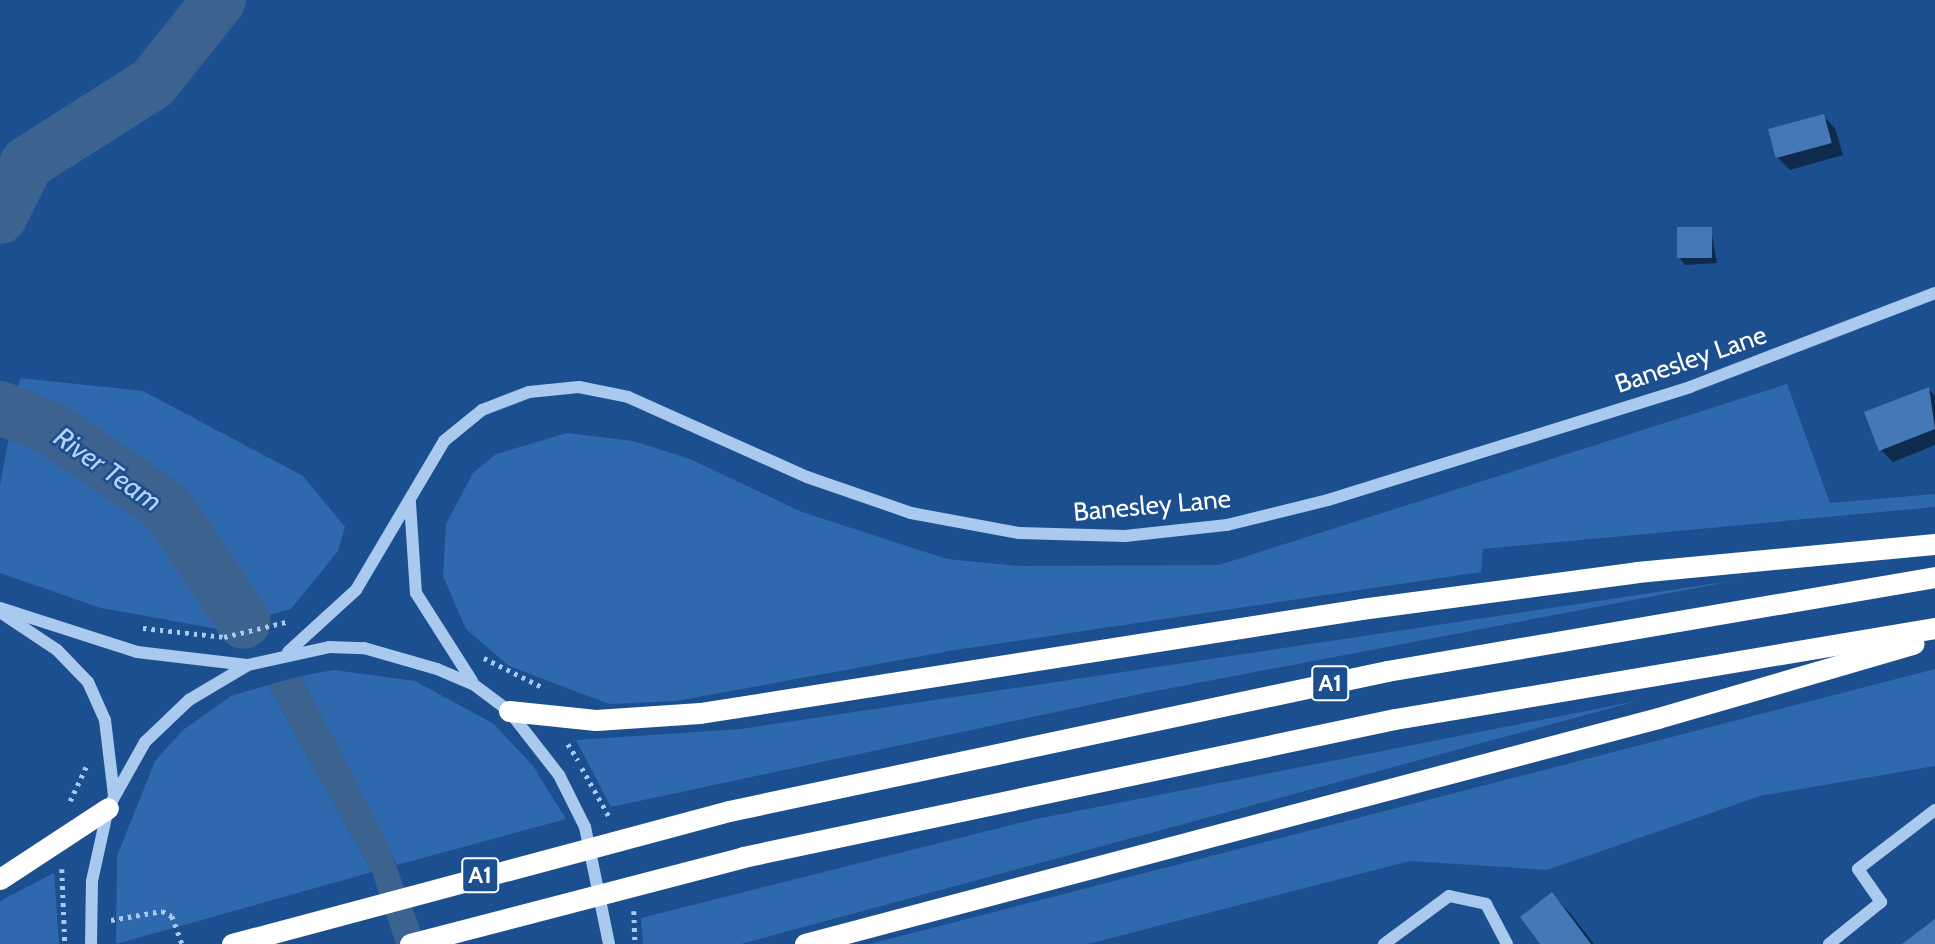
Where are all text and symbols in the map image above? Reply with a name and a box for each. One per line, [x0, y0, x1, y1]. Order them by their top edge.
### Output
street label: Banesley Lane [1611, 320, 1771, 400]
water label: River Team [48, 420, 168, 518]
street label: Banesley Lane [1072, 484, 1232, 528]
road number: A1 [1311, 662, 1349, 704]
road number: A1 [461, 854, 499, 896]

